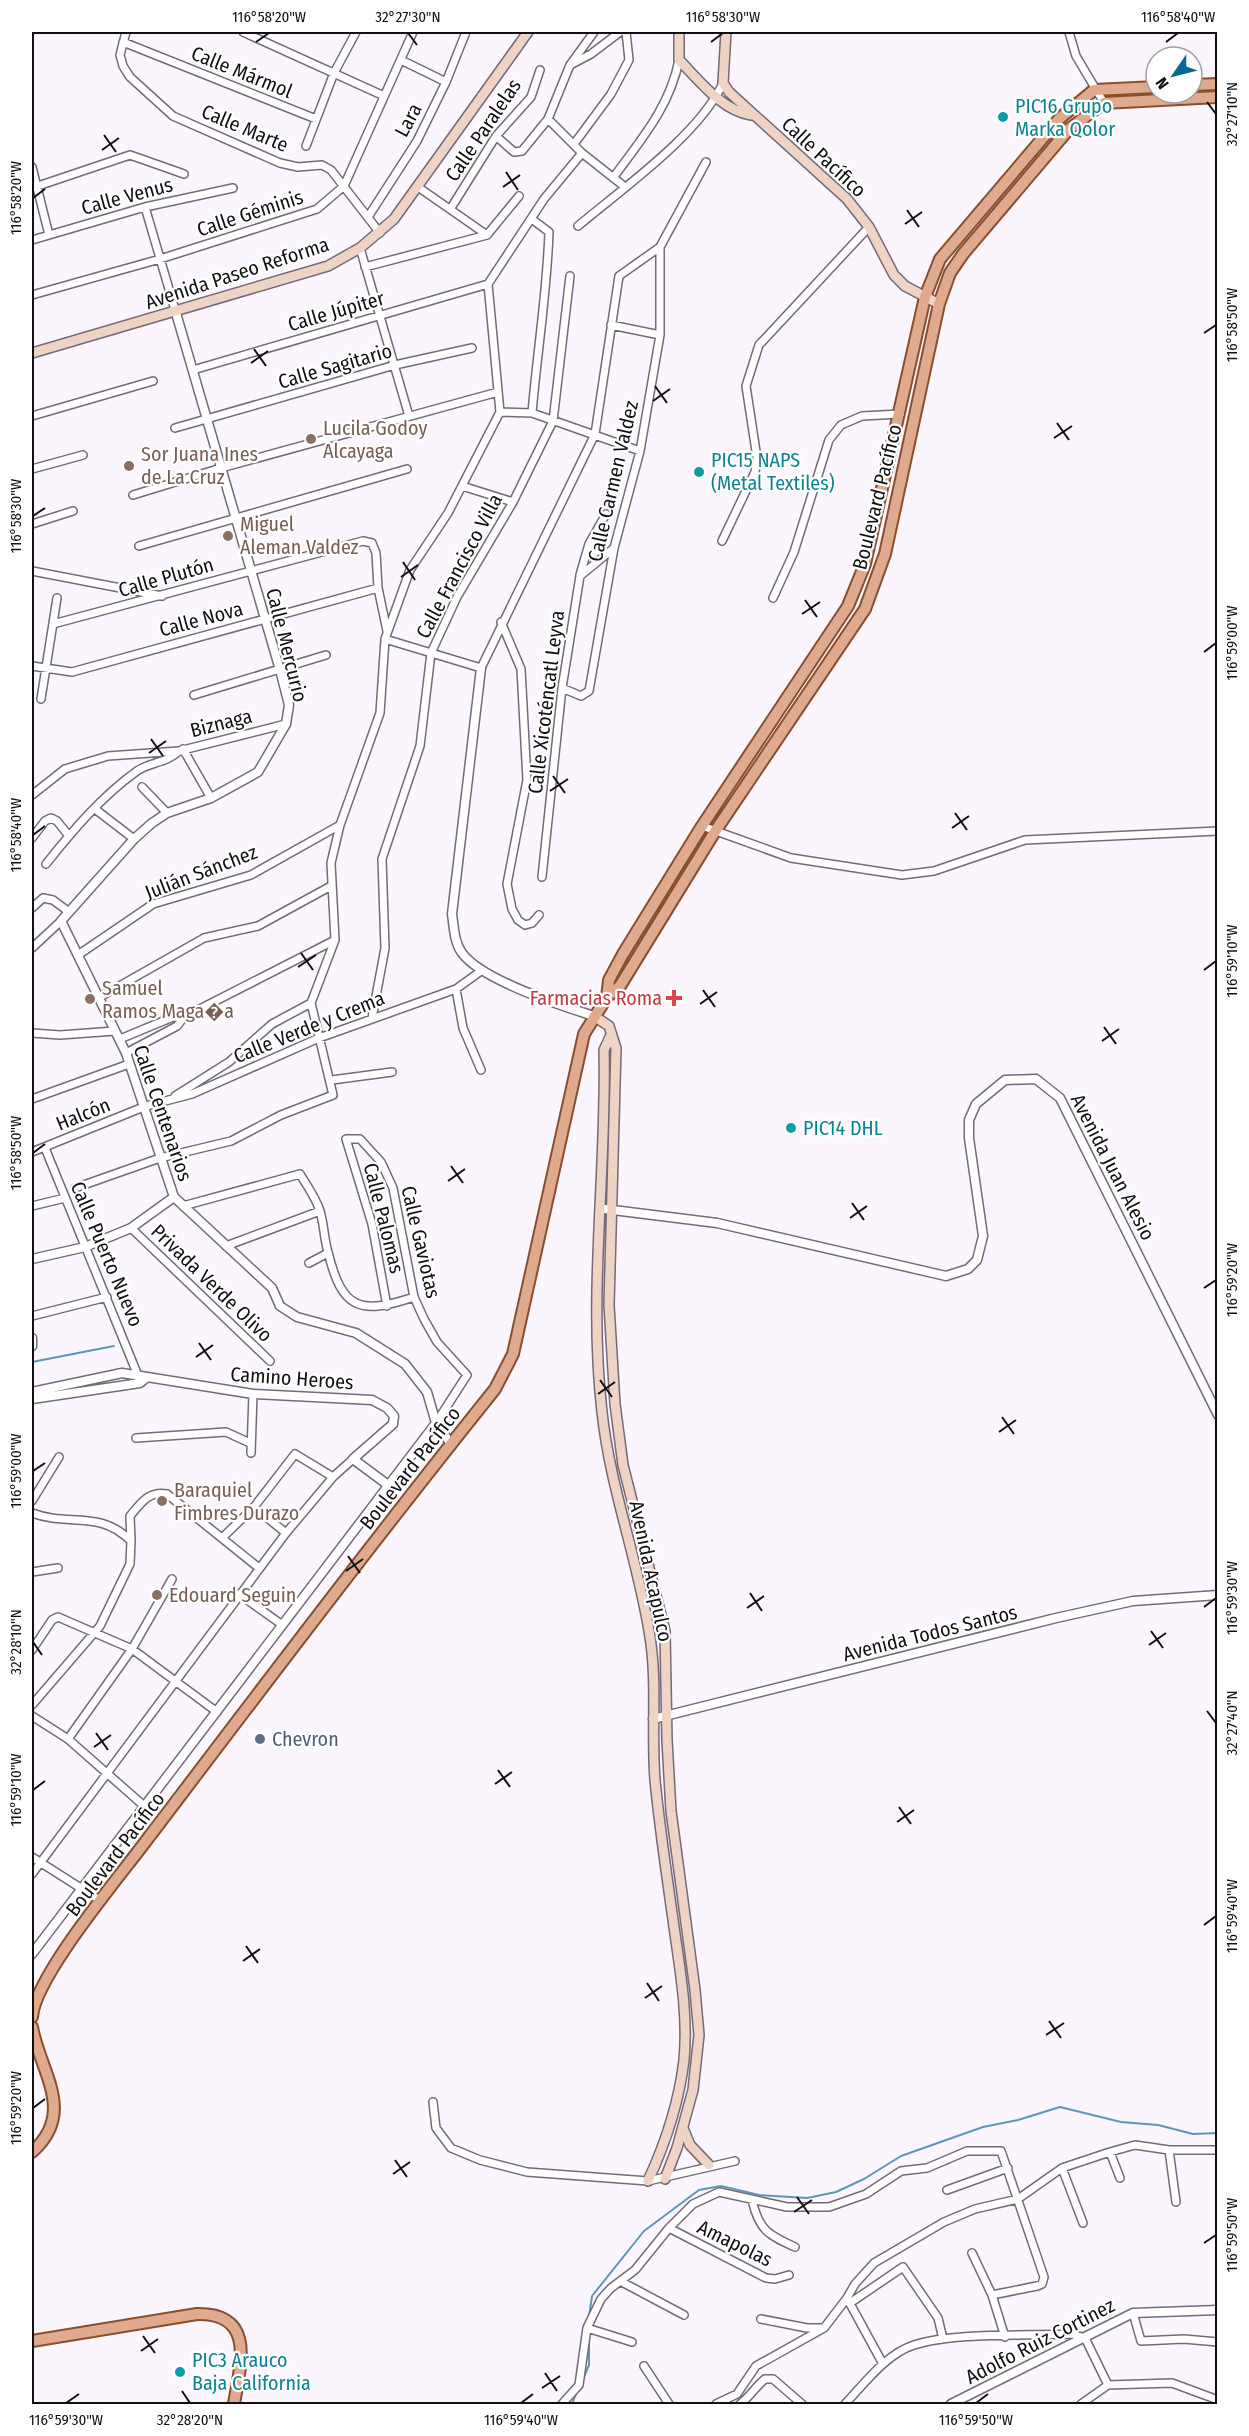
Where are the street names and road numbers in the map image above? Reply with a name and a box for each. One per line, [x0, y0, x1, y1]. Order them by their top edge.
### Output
street label: Calle Mármol [188, 41, 296, 103]
street label: Calle Paralelas [440, 74, 526, 186]
street label: Calle Marte [198, 99, 292, 157]
street label: Lara [389, 99, 427, 141]
street label: Calle Pacífico [777, 112, 871, 202]
street label: Calle Venus [79, 172, 175, 220]
street label: Calle Géminis [194, 185, 306, 241]
street label: Avenida Paseo Reforma [142, 232, 332, 314]
street label: Calle Júpiter [285, 286, 387, 336]
street label: Calle Sagitario [275, 338, 395, 394]
street label: Calle Carmen Valdez [583, 398, 643, 564]
street label: Boulevard Pacífico [847, 422, 907, 572]
street label: Calle Francisco Villa [411, 490, 507, 642]
street label: Calle Plutón [116, 552, 216, 602]
street label: Calle Mercurio [261, 586, 313, 704]
street label: Calle Nova [157, 596, 245, 642]
street label: Calle Xicoténcatl Leyva [523, 609, 569, 795]
street label: Biznaga [188, 704, 254, 742]
street label: Julián Sánchez [141, 840, 261, 904]
street label: Calle Verde y Crema [230, 986, 388, 1068]
street label: Calle Centenarios [128, 1042, 198, 1184]
street label: Avenida Juan Alesio [1066, 1090, 1160, 1244]
street label: Halcón [52, 1092, 114, 1136]
street label: Calle Palomas [359, 1160, 409, 1276]
street label: Calle Puerto Nuevo [66, 1178, 148, 1330]
street label: Calle Gaviotas [396, 1183, 446, 1301]
street label: Privada Verde Olivo [146, 1219, 278, 1347]
street label: Camino Heroes [230, 1362, 354, 1394]
street label: Boulevard Pacífico [355, 1402, 465, 1534]
street label: Avenida Acapulco [624, 1498, 678, 1644]
street label: Avenida Todos Santos [840, 1600, 1020, 1666]
street label: Boulevard Pacífico [61, 1787, 169, 1921]
street label: Amapolas [694, 2215, 776, 2271]
street label: Adolfo Ruiz Cortinez [961, 2293, 1119, 2389]

